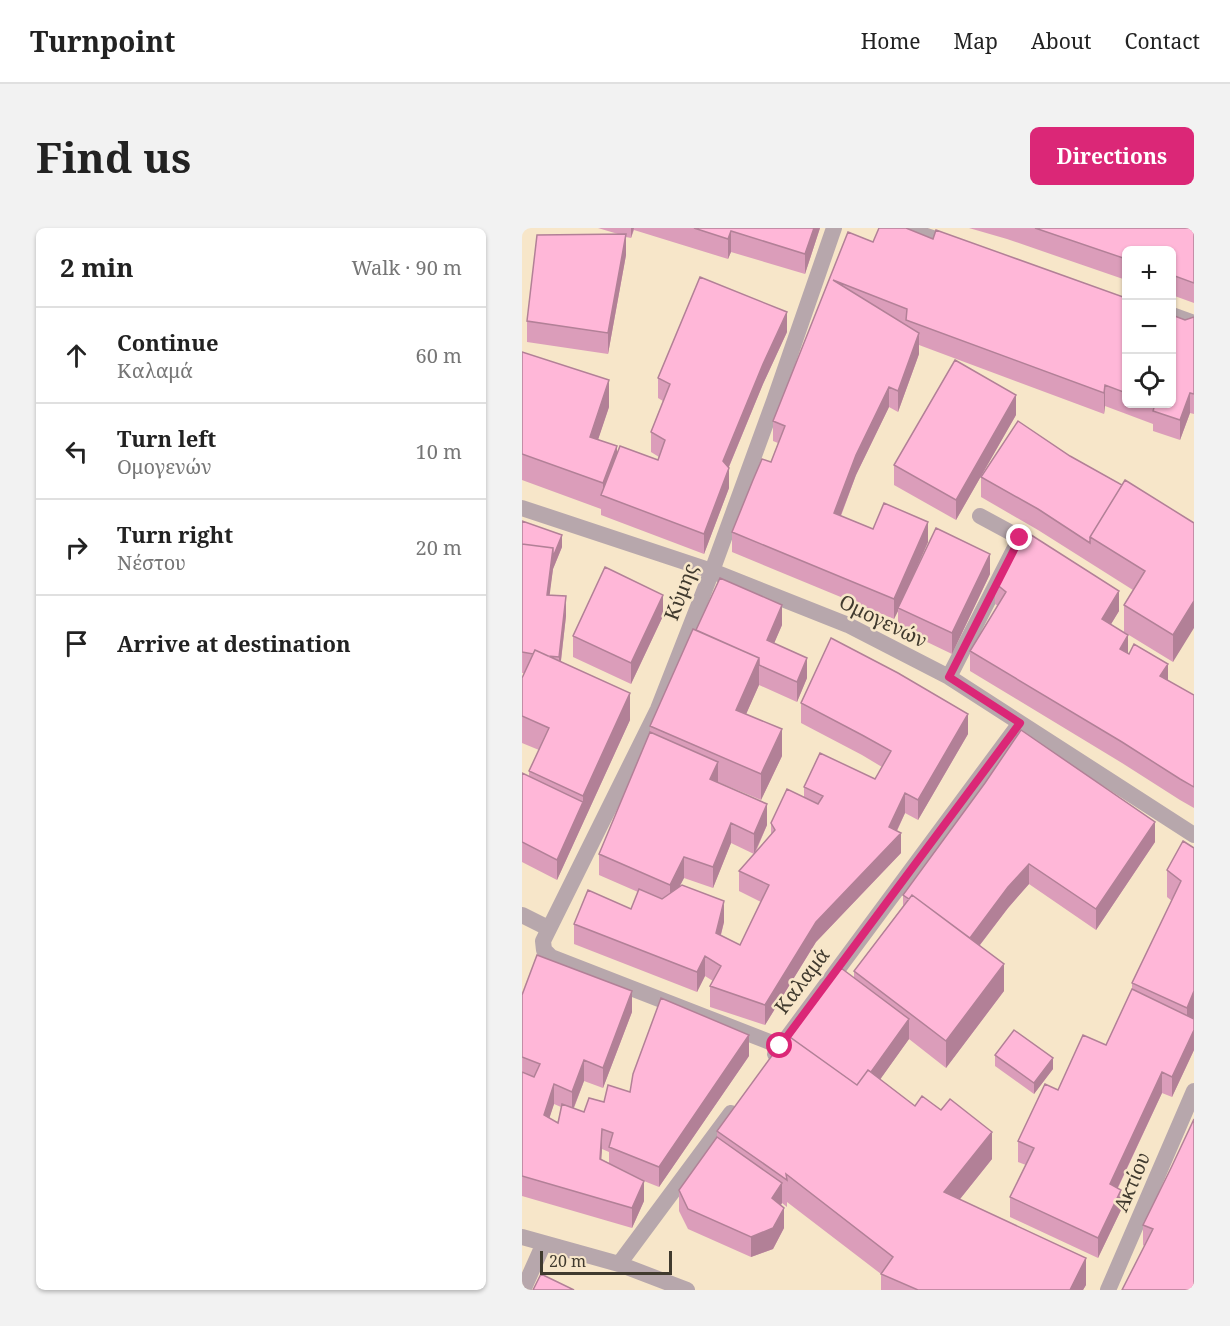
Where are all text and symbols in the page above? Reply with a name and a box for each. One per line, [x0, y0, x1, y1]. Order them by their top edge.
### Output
text: Turnpoint [30, 22, 175, 60]
text: Home [861, 27, 921, 55]
text: Map [954, 27, 998, 55]
text: About [1031, 27, 1092, 55]
text: Contact [1125, 27, 1200, 55]
button: Directions [1030, 127, 1194, 185]
text: Find us [36, 128, 191, 185]
map controls [1122, 246, 1176, 408]
button: + [1122, 246, 1176, 300]
text: 2 min [60, 249, 134, 285]
text: Walk · 90 m [351, 254, 462, 281]
button: − [1122, 300, 1176, 354]
text: Continue [117, 327, 219, 357]
icon: ahead [60, 339, 93, 372]
text: 60 m [416, 342, 462, 369]
button: locate [1122, 354, 1176, 408]
text: Καλαμά [117, 357, 193, 384]
text: Turn left [117, 423, 216, 453]
icon: left [60, 435, 93, 468]
text: 10 m [416, 438, 462, 465]
text: Ομογενών [117, 453, 212, 480]
text: Turn right [117, 519, 233, 549]
route end [1006, 524, 1032, 550]
icon: right [60, 531, 93, 564]
text: 20 m [416, 534, 462, 561]
text: Νέστου [117, 549, 186, 576]
street label: Κύμης [657, 560, 704, 624]
street label: Ομογενών [835, 588, 932, 653]
icon: arrive [60, 627, 93, 660]
text: Arrive at destination [117, 628, 351, 658]
street label: Καλαμά [768, 942, 835, 1019]
route start [766, 1032, 792, 1058]
street label: Ακτίου [1107, 1148, 1156, 1216]
scale bar [540, 1248, 672, 1276]
text: 20 m [549, 1250, 586, 1272]

